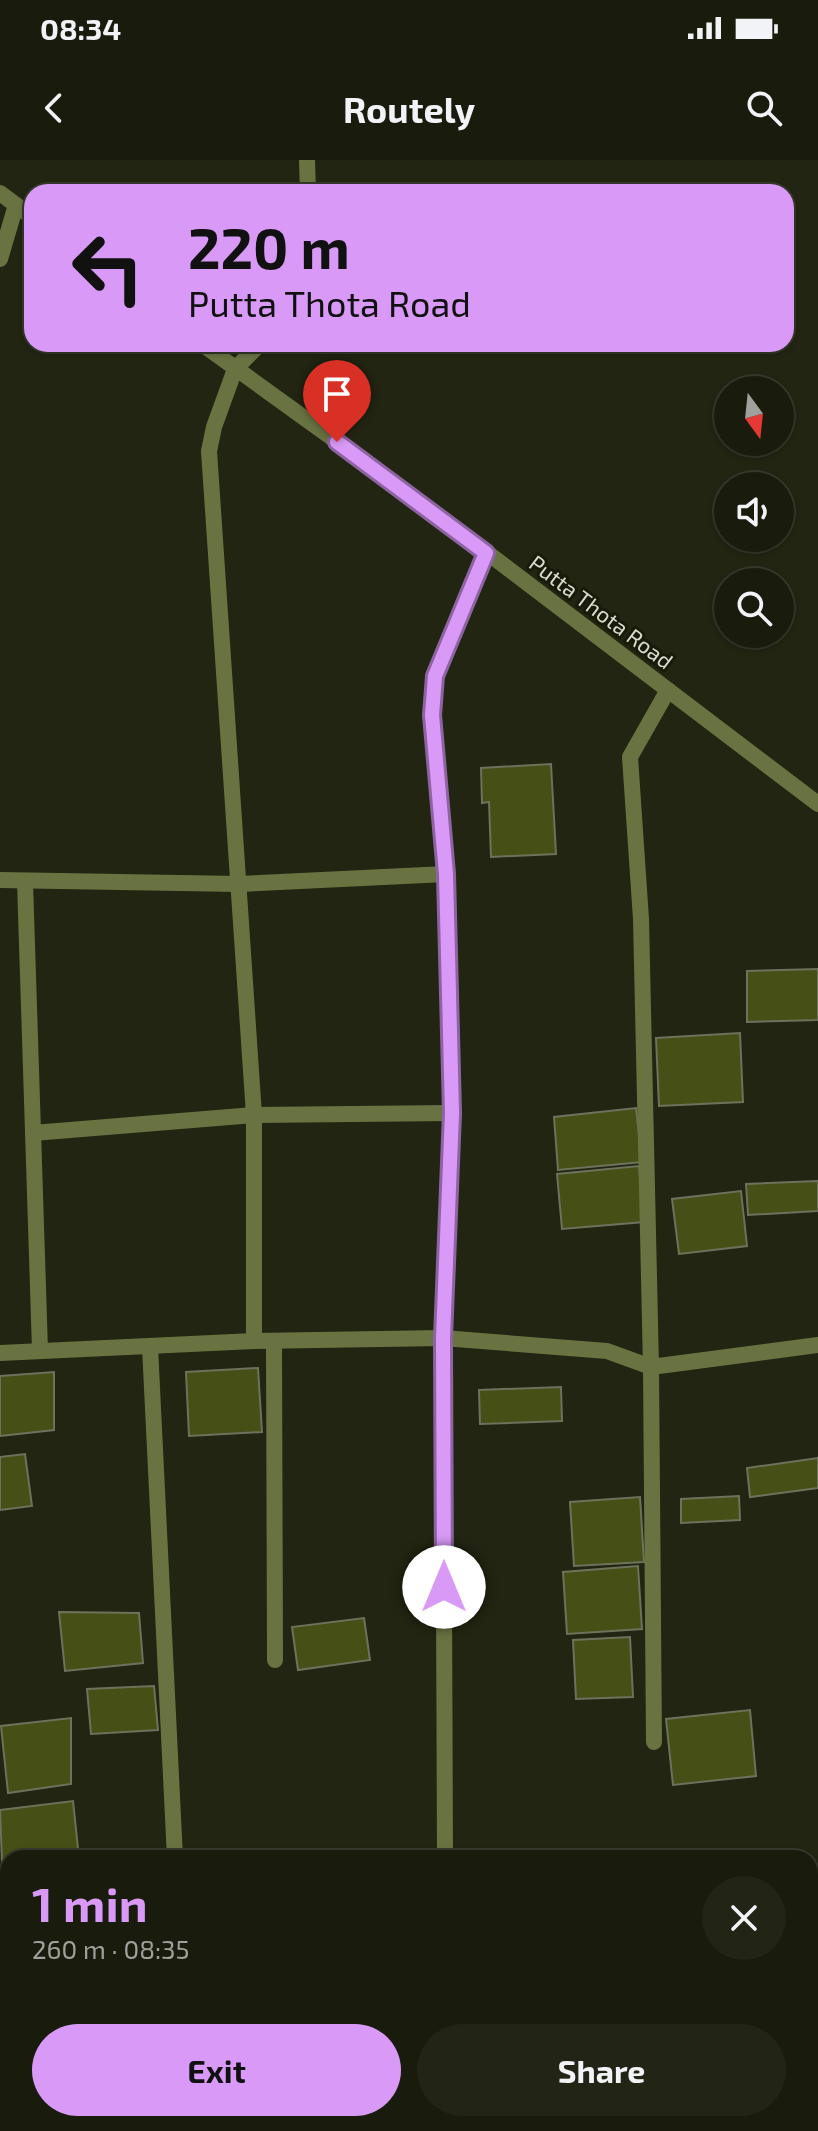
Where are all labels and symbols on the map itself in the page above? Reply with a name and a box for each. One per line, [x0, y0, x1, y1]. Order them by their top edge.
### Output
pin [303, 360, 371, 442]
north arrow [714, 376, 794, 456]
street label: Putta Thota Road [525, 549, 678, 674]
position arrow [402, 1545, 486, 1629]

